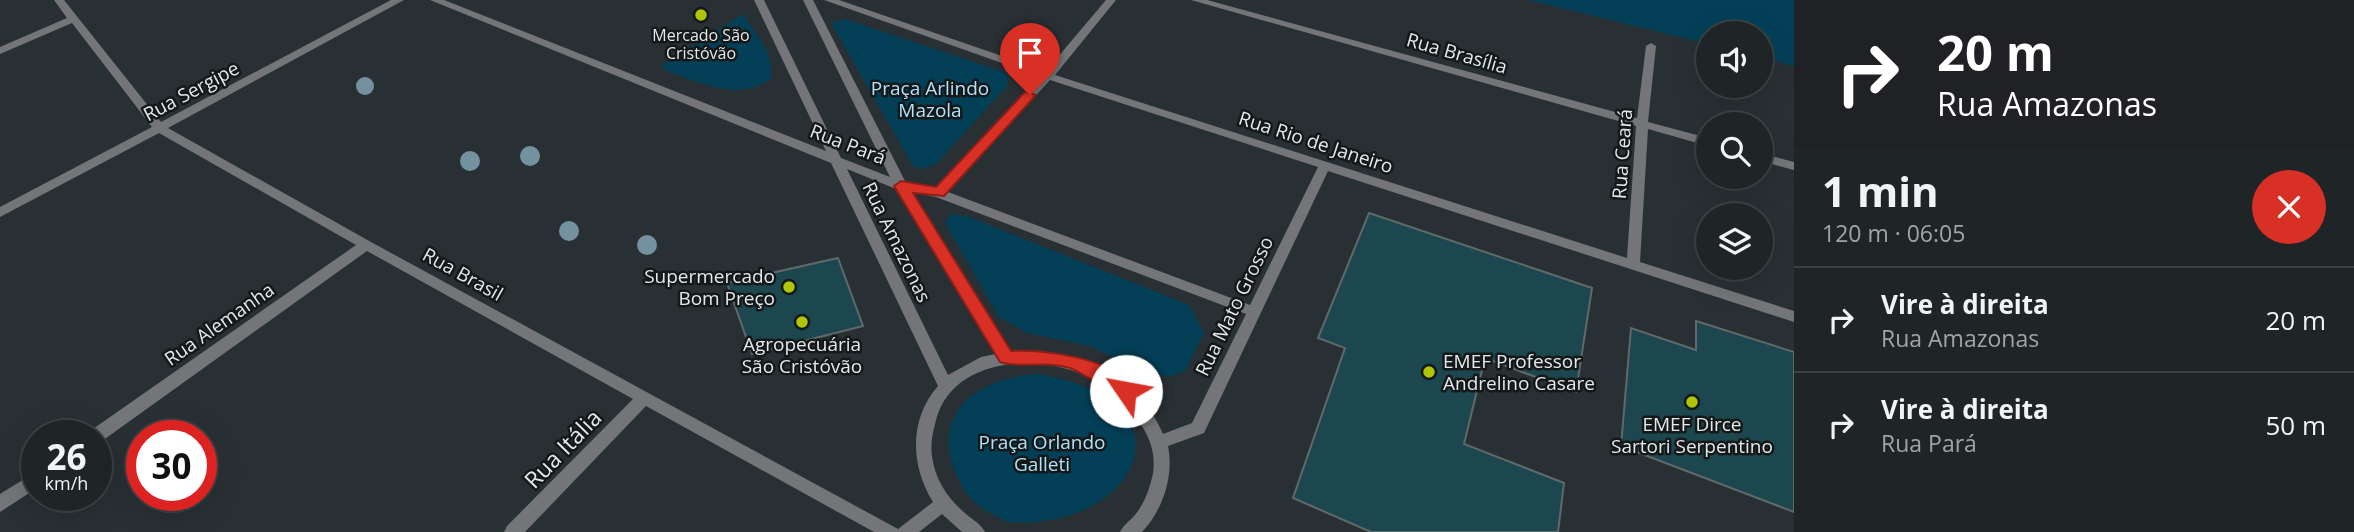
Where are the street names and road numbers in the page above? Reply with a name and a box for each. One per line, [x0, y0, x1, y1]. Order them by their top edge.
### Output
street label: Rua Brasília [1404, 26, 1510, 80]
street label: Rua Sergipe [138, 55, 244, 127]
street label: Rua Rio de Janeiro [1235, 105, 1397, 179]
street label: Rua Ceará [1606, 108, 1638, 200]
street label: Rua Pará [806, 118, 890, 170]
street label: Rua Amazonas [857, 178, 937, 306]
street label: Rua Mato Grosso [1189, 232, 1279, 380]
street label: Rua Brasil [418, 241, 508, 307]
street label: Rua Alemanha [159, 277, 279, 371]
street label: Rua Itália [516, 402, 608, 495]

